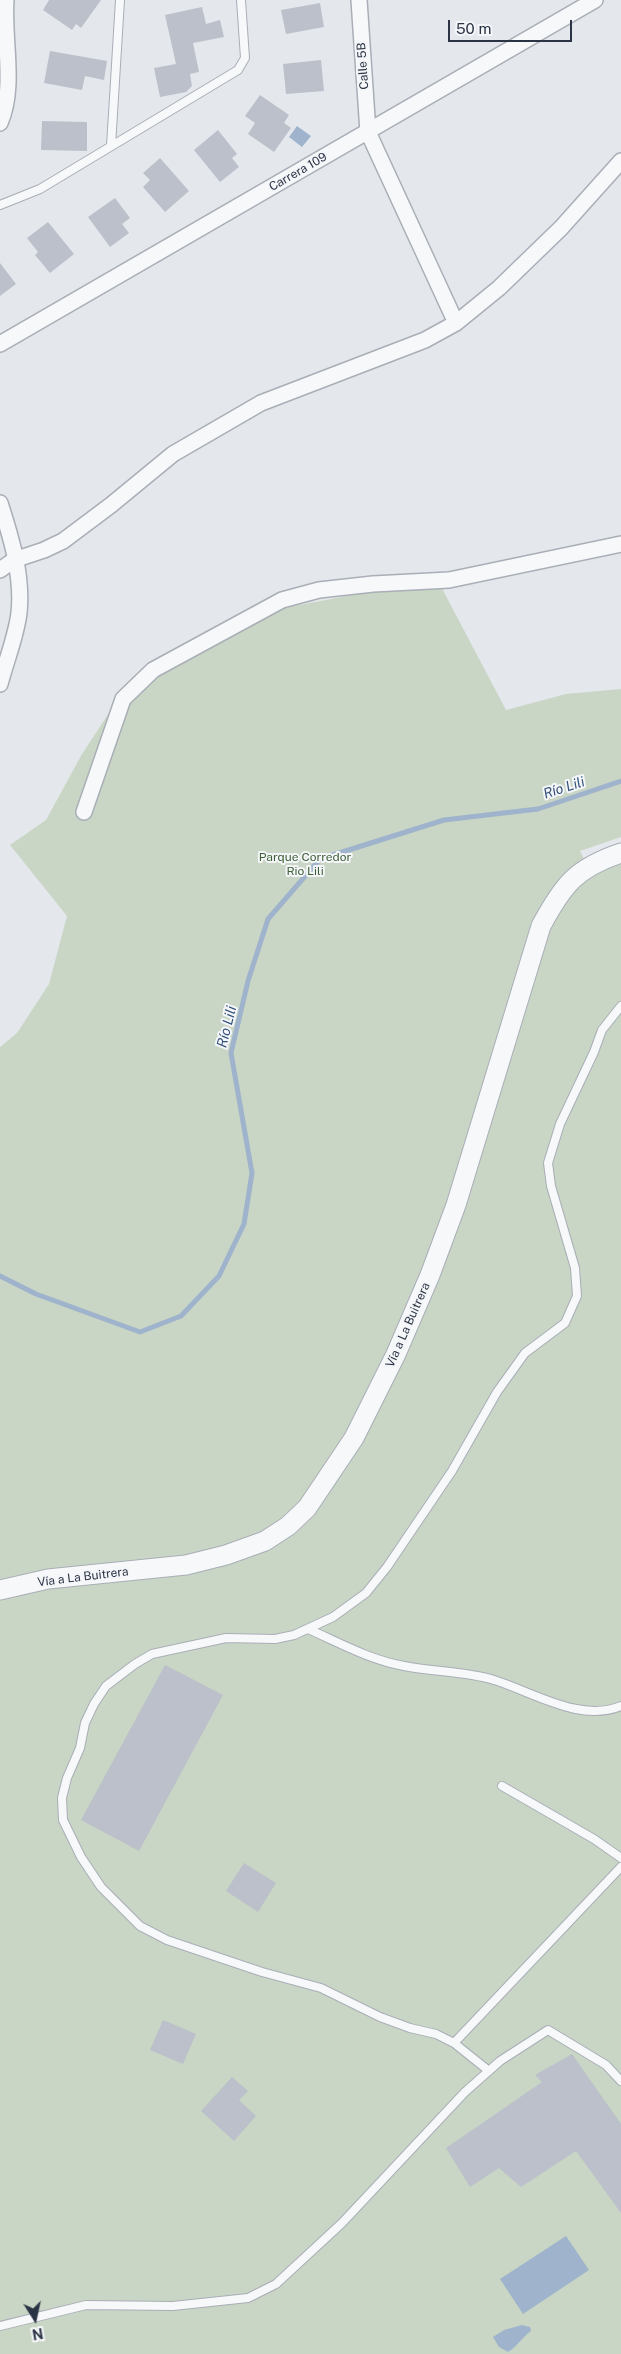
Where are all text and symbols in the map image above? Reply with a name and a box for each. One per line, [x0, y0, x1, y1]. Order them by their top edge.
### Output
scale bar [451, 10, 575, 42]
text: 50 m [456, 20, 491, 37]
street label: Calle 5B [354, 42, 372, 90]
street label: Carrera 109 [266, 150, 330, 194]
water label: Río Lili [541, 773, 587, 803]
park label: Parque Corredor Rio Lili [259, 850, 351, 878]
water label: Río Lili [214, 1004, 240, 1050]
street label: Vía a La Buitrera [383, 1280, 433, 1370]
street label: Vía a La Buitrera [37, 1564, 129, 1590]
north arrow [10, 2294, 60, 2344]
text: N [31, 2325, 44, 2343]

